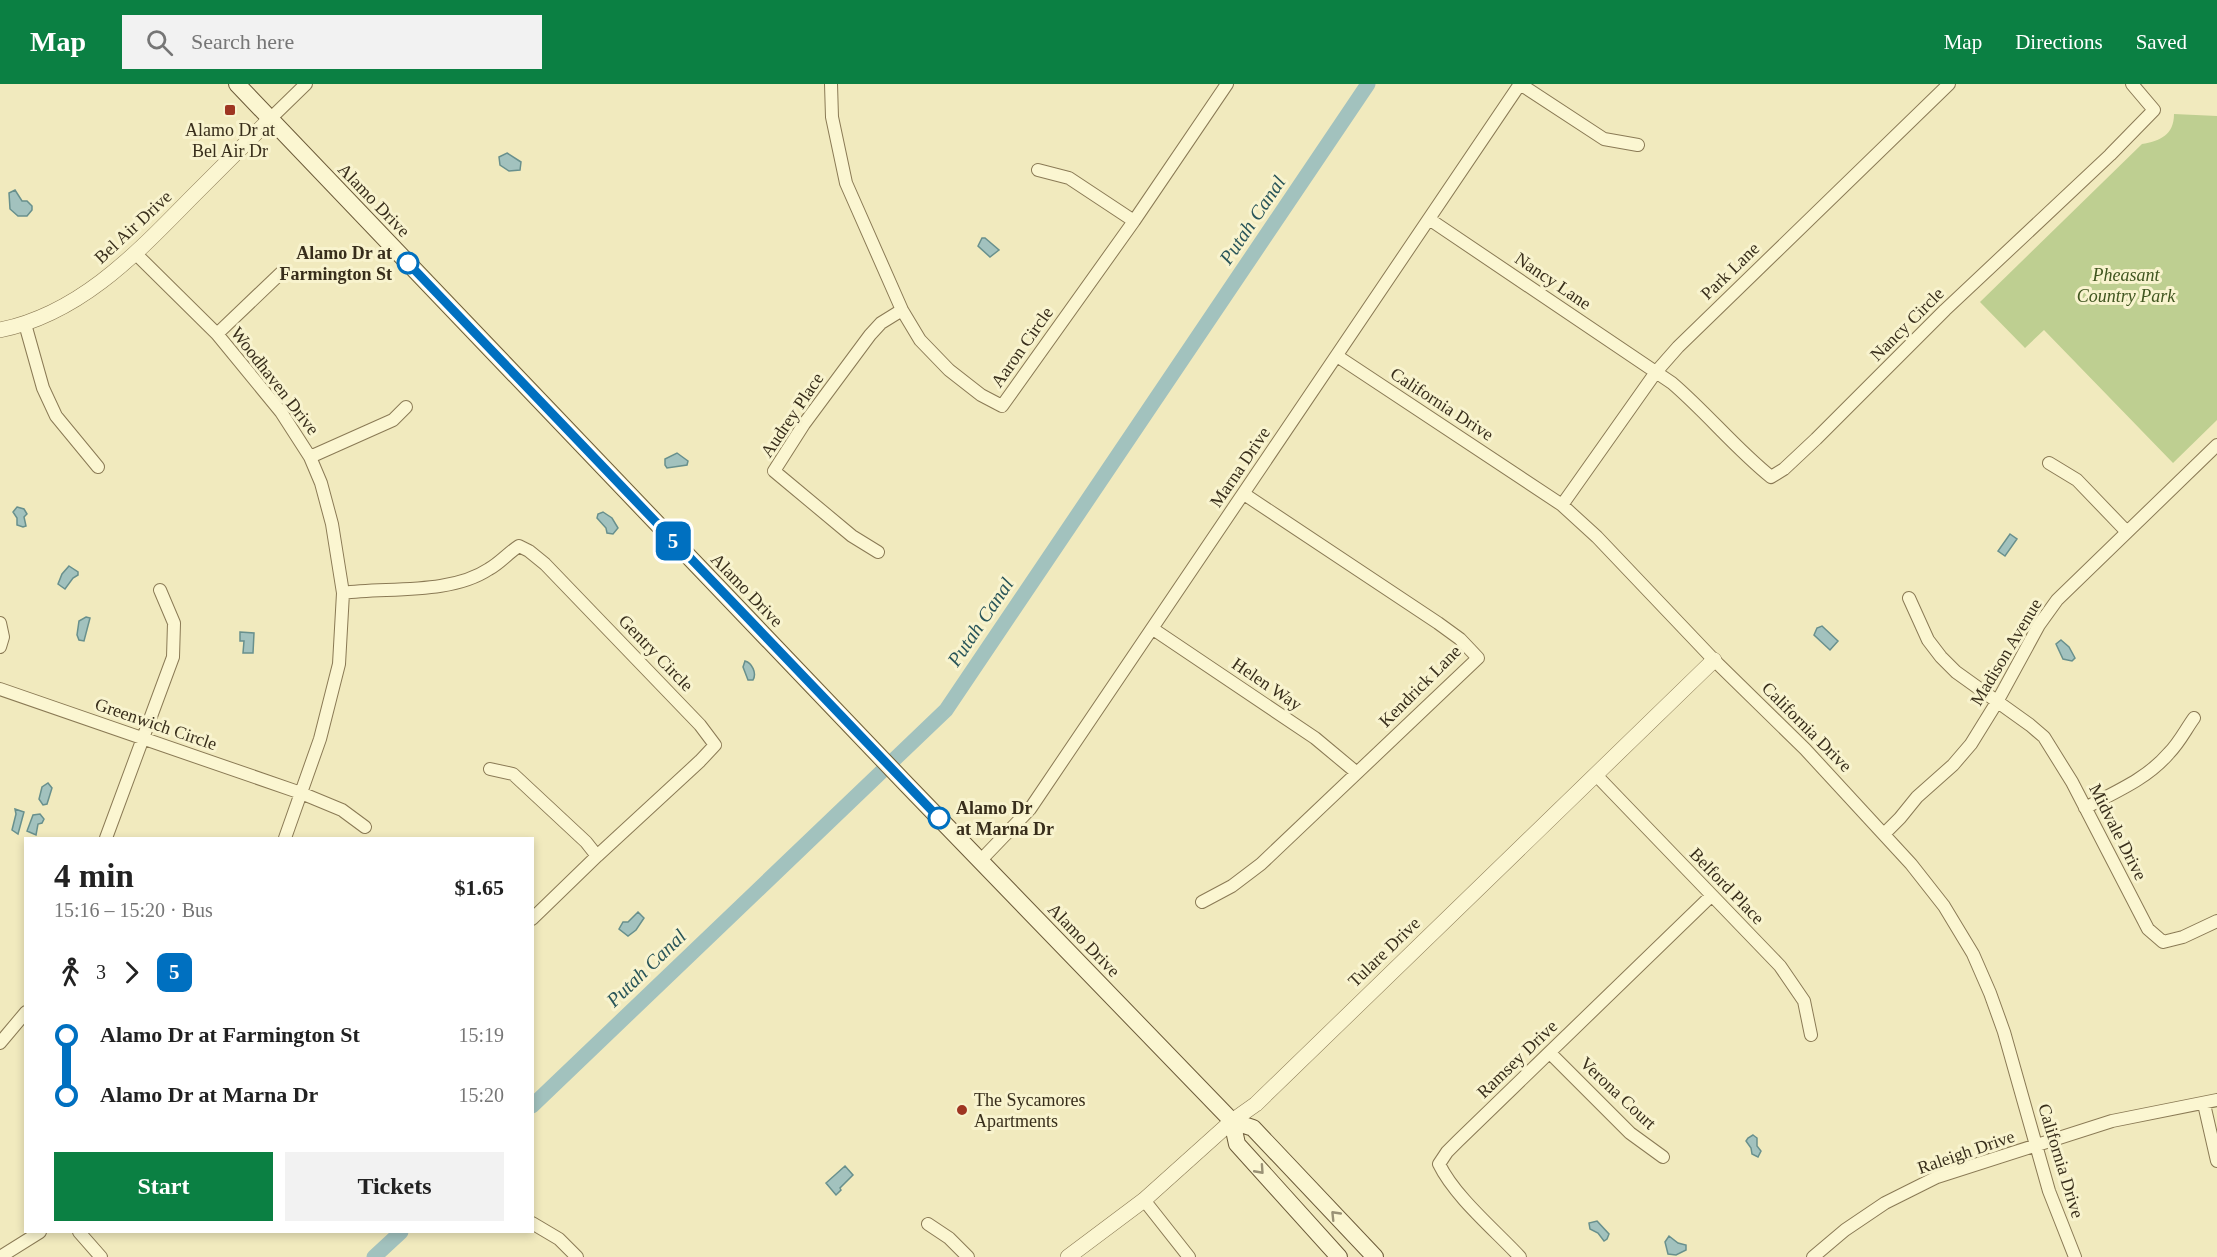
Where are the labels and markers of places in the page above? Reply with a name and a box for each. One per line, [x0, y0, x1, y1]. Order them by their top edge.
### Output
marker: Alamo Dr at Bel Air Dr [223, 103, 237, 117]
place label: Alamo Dr at Bel Air Dr [185, 120, 275, 161]
place label: Alamo Dr at Farmington St [280, 243, 392, 284]
marker: Alamo Dr at Farmington St [397, 252, 419, 274]
place label: Alamo Dr at Marna Dr [956, 798, 1054, 839]
marker: Alamo Dr at Marna Dr [928, 807, 950, 829]
place label: The Sycamores Apartments [974, 1090, 1085, 1131]
marker: The Sycamores Apartments [955, 1103, 969, 1117]

